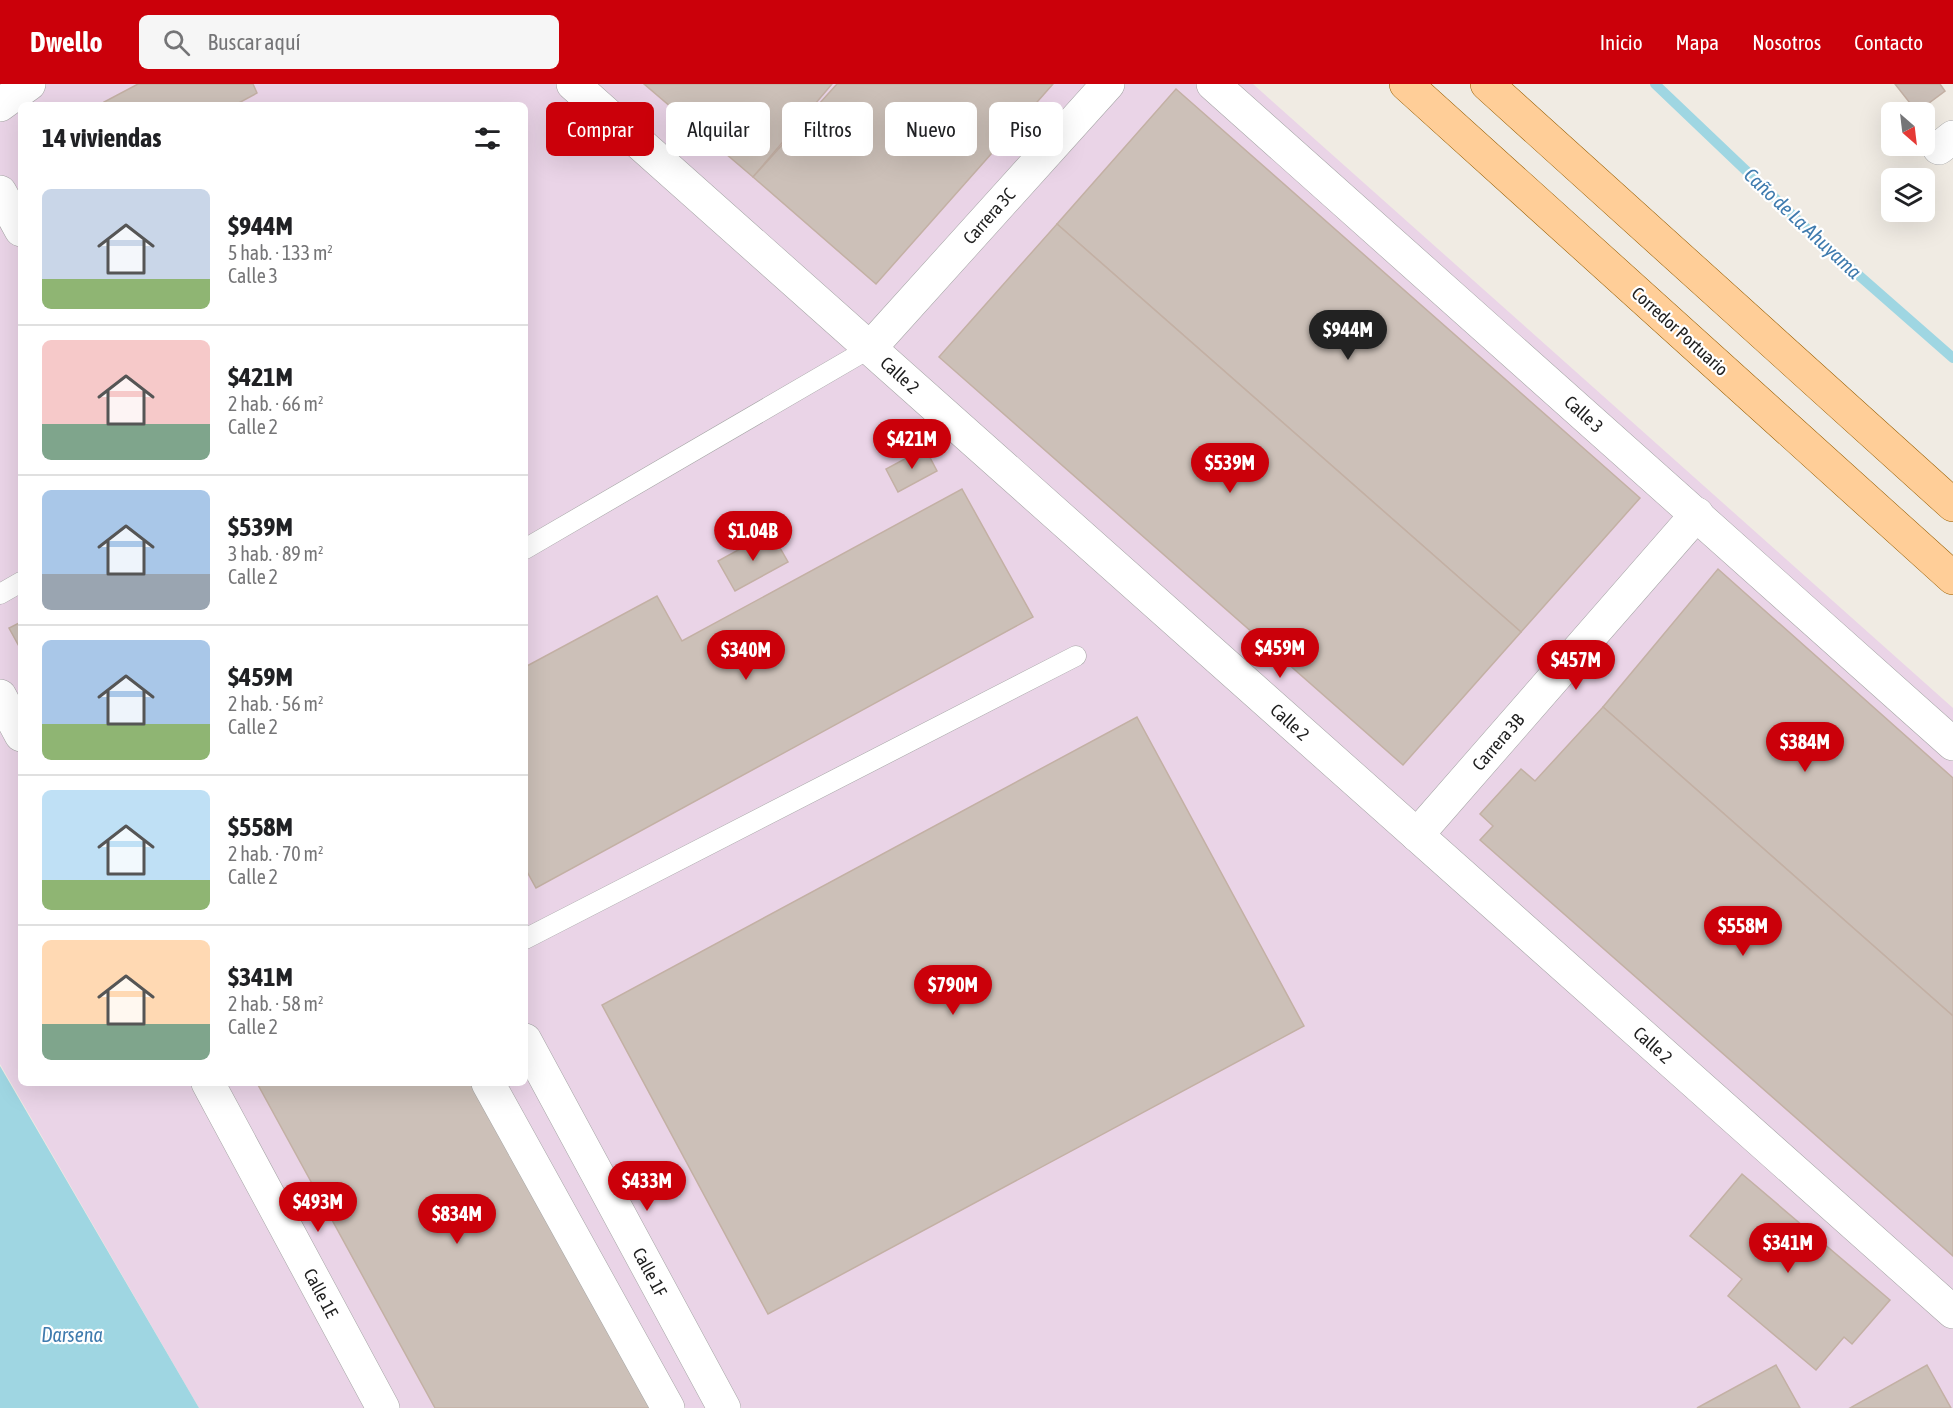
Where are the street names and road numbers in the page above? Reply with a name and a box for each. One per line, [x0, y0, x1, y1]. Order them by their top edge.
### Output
street label: Carrera 3C [959, 184, 1019, 248]
street label: Corredor Portuario [1627, 282, 1733, 380]
street label: Calle 2 [876, 352, 924, 398]
street label: Calle 3 [1560, 391, 1608, 437]
street label: Calle 2 [1266, 699, 1314, 745]
street label: Carrera 3B [1468, 709, 1529, 775]
street label: Calle 2 [1629, 1022, 1677, 1068]
street label: Calle 1F [628, 1244, 672, 1301]
street label: Calle 1E [299, 1265, 343, 1321]

